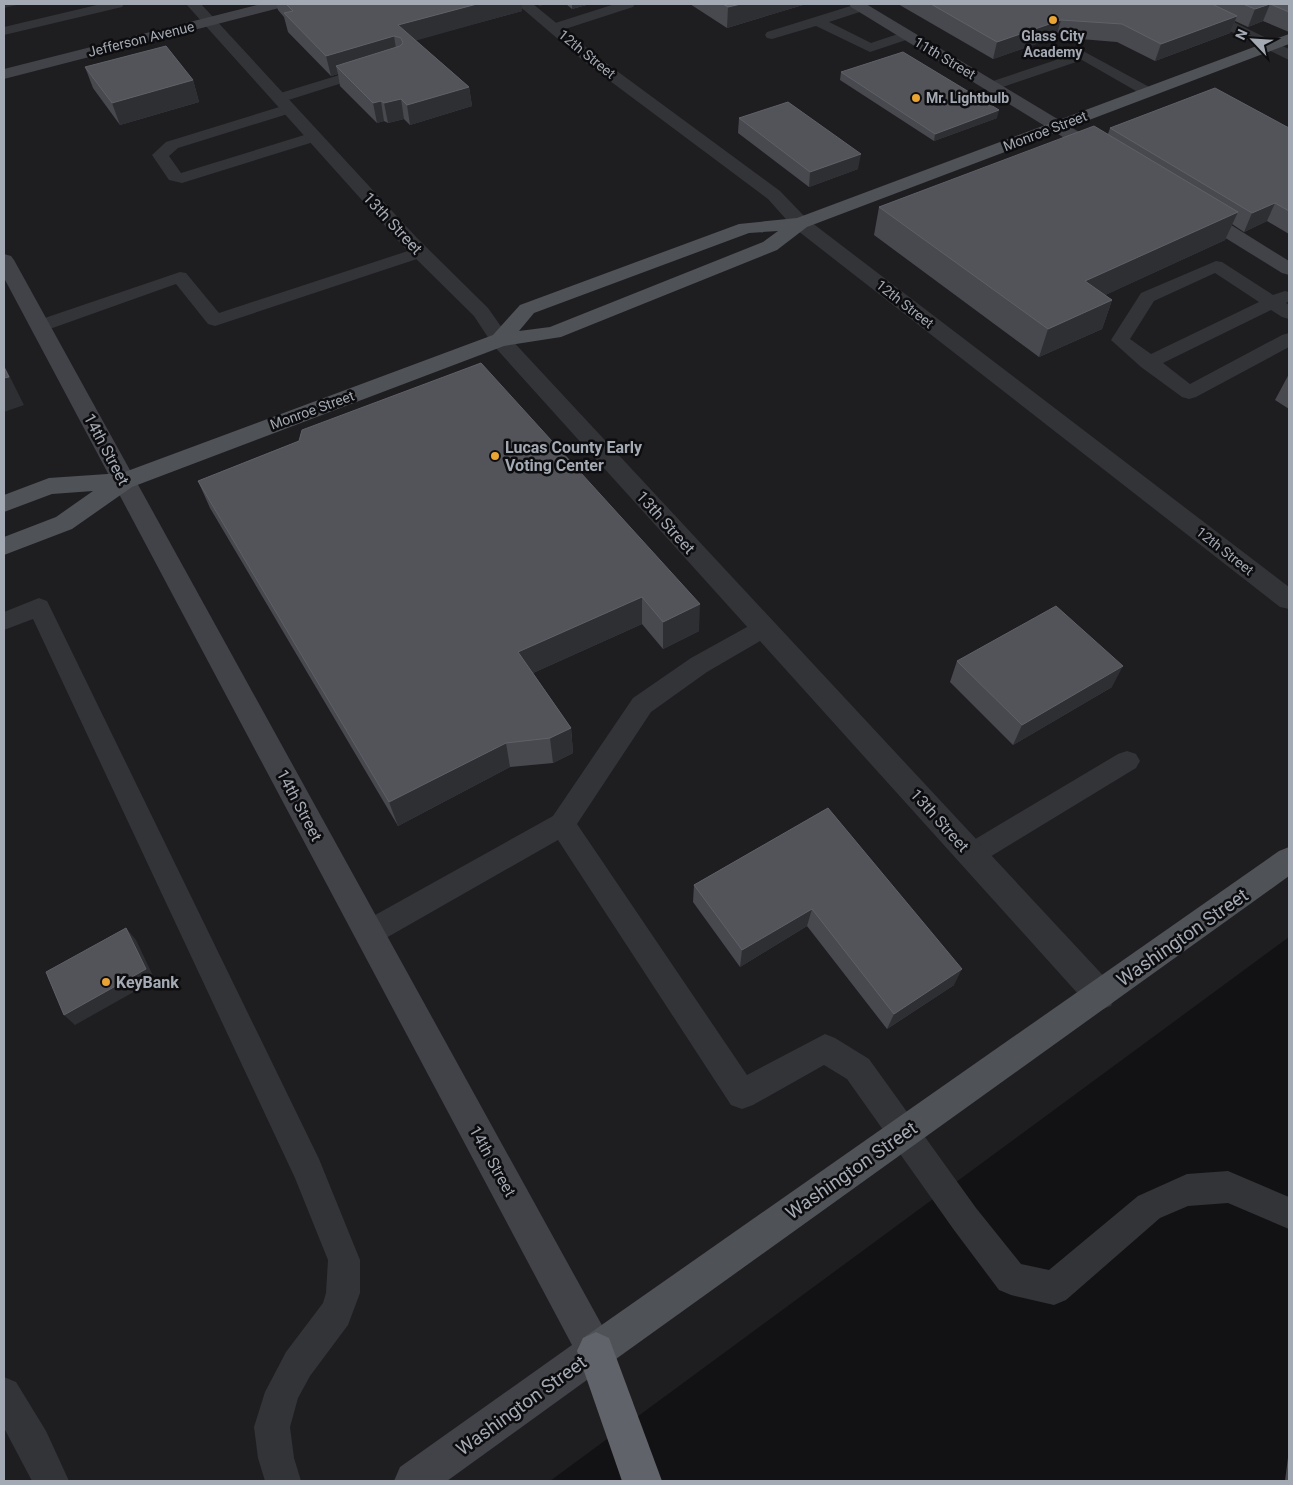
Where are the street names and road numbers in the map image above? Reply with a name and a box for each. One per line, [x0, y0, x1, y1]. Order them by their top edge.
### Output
street label: Jefferson Avenue [86, 18, 196, 60]
street label: 12th Street [555, 26, 619, 82]
street label: 11th Street [912, 34, 979, 83]
street label: Monroe Street [1001, 108, 1089, 154]
street label: 13th Street [359, 188, 426, 258]
street label: 12th Street [873, 277, 937, 332]
street label: Monroe Street [268, 387, 357, 433]
street label: 14th Street [80, 410, 133, 488]
street label: 13th Street [632, 487, 699, 558]
street label: 12th Street [1193, 524, 1257, 579]
street label: 14th Street [273, 766, 326, 844]
street label: 13th Street [906, 785, 973, 856]
street label: Washington Street [1112, 883, 1252, 991]
street label: Washington Street [781, 1116, 921, 1224]
street label: 14th Street [465, 1122, 520, 1200]
street label: Washington Street [452, 1351, 591, 1460]

